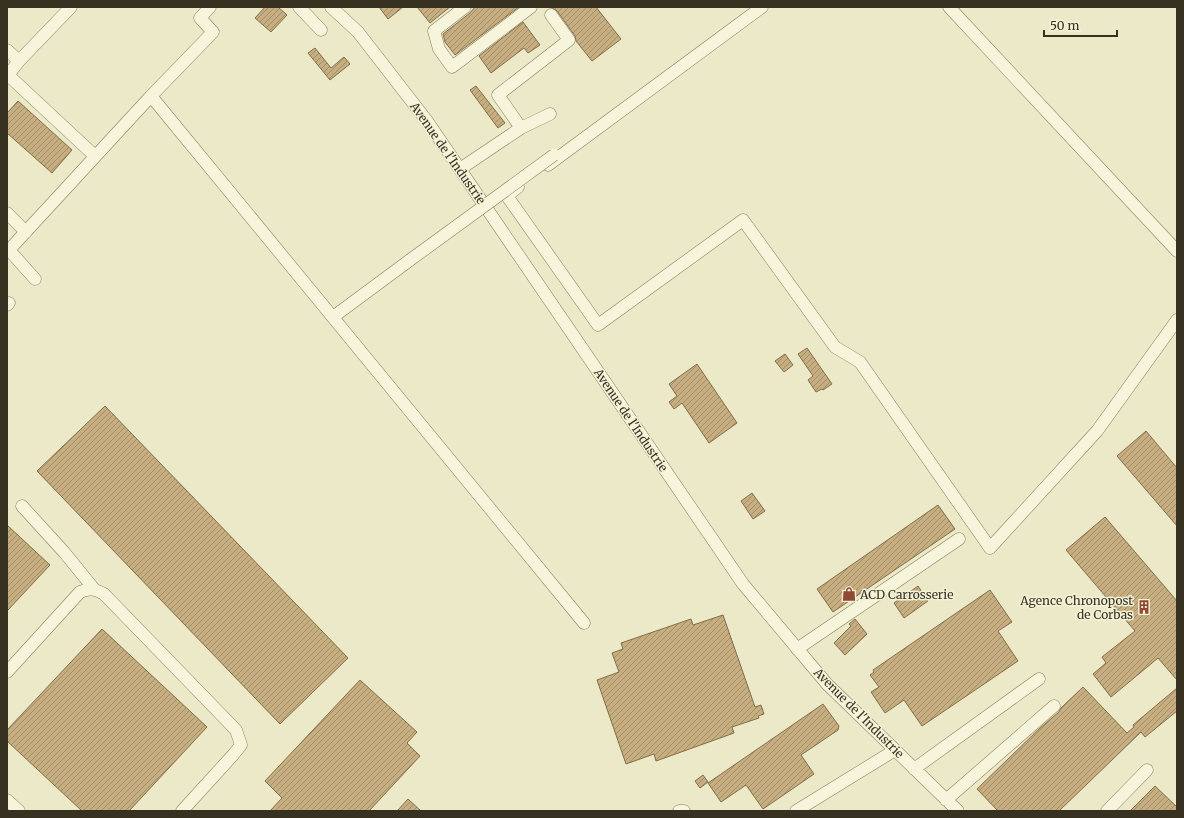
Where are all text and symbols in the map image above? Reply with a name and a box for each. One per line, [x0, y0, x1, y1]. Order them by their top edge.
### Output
scale bar [1044, 12, 1117, 38]
text: 50 m [1050, 18, 1079, 33]
street label: Avenue de l'Industrie [407, 98, 489, 207]
street label: Avenue de l'Industrie [590, 365, 671, 474]
shop icon: ACD Carrosserie [841, 586, 857, 602]
place label: ACD Carrosserie [859, 587, 953, 602]
place label: Agence Chronopost de Corbas [1019, 593, 1133, 622]
building icon: Agence Chronopost de Corbas [1136, 599, 1152, 615]
street label: Avenue de l'Industrie [810, 664, 907, 761]

